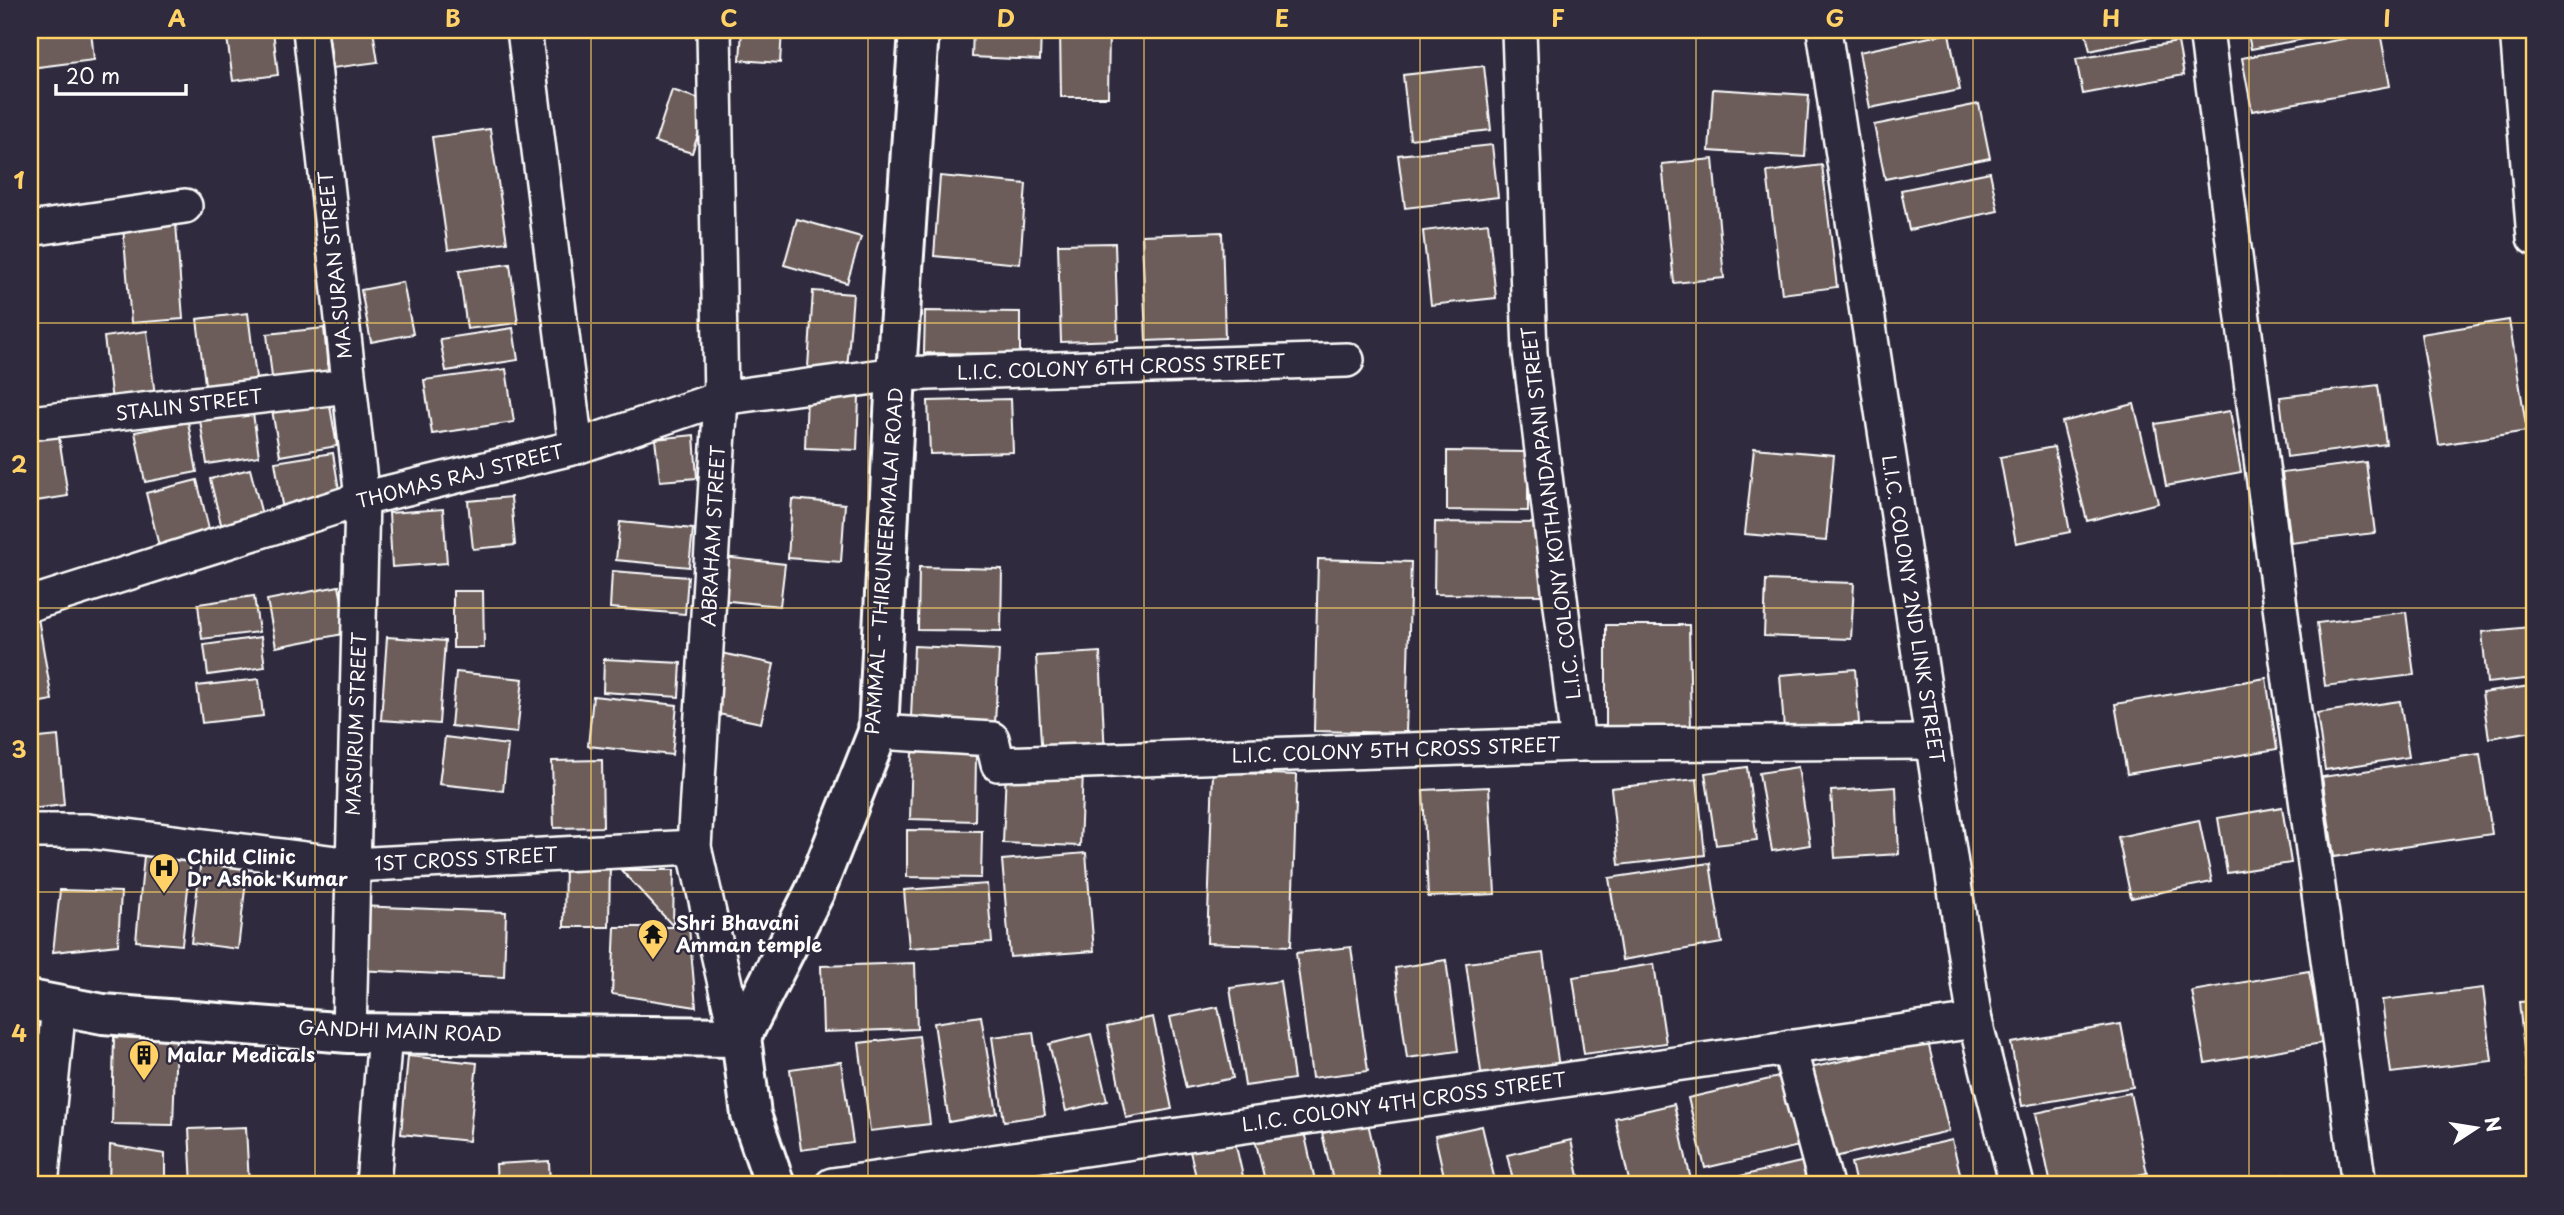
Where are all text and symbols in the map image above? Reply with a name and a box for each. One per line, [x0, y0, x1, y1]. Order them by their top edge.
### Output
text: A [168, 0, 186, 35]
text: B [445, 0, 461, 35]
text: C [720, 0, 738, 35]
text: D [997, 0, 1015, 35]
text: E [1275, 0, 1289, 35]
text: F [1551, 0, 1565, 35]
text: G [1826, 0, 1844, 35]
text: H [2102, 0, 2120, 35]
text: I [2383, 0, 2391, 35]
scale bar [56, 52, 186, 96]
text: 20 m [66, 59, 120, 91]
text: 1 [14, 162, 25, 197]
street label: MA.SURAN STREET [310, 170, 358, 361]
street label: L.I.C. COLONY KOTHANDAPANI STREET [1513, 325, 1587, 701]
street label: L.I.C. COLONY 6TH CROSS STREET [957, 346, 1285, 386]
street label: STALIN STREET [114, 381, 264, 427]
street label: PAMMAL - THIRUNEERMALAI ROAD [857, 386, 909, 735]
street label: THOMAS RAJ STREET [353, 436, 566, 514]
street label: ABRAHAM STREET [693, 444, 731, 627]
text: 2 [11, 446, 27, 481]
street label: L.I.C. COLONY 2ND LINK STREET [1876, 453, 1952, 765]
street label: MASURUM STREET [338, 632, 372, 816]
street label: L.I.C. COLONY 5TH CROSS STREET [1231, 729, 1561, 769]
text: 3 [11, 731, 27, 766]
street label: 1ST CROSS STREET [374, 839, 558, 877]
place label: Child Clinic Dr Ashok Kumar [187, 842, 348, 892]
hospital icon: Child Clinic Dr Ashok Kumar [147, 851, 181, 895]
place label: Shri Bhavani Amman temple [675, 908, 822, 958]
temple icon: Shri Bhavani Amman temple [636, 917, 670, 961]
street label: GANDHI MAIN ROAD [298, 1012, 502, 1048]
text: 4 [11, 1015, 27, 1050]
building icon: Malar Medicals [127, 1038, 161, 1082]
place label: Malar Medicals [167, 1040, 315, 1068]
street label: L.I.C. COLONY 4TH CROSS STREET [1240, 1064, 1568, 1138]
north arrow [2442, 1092, 2512, 1162]
text: N [2478, 1114, 2509, 1135]

